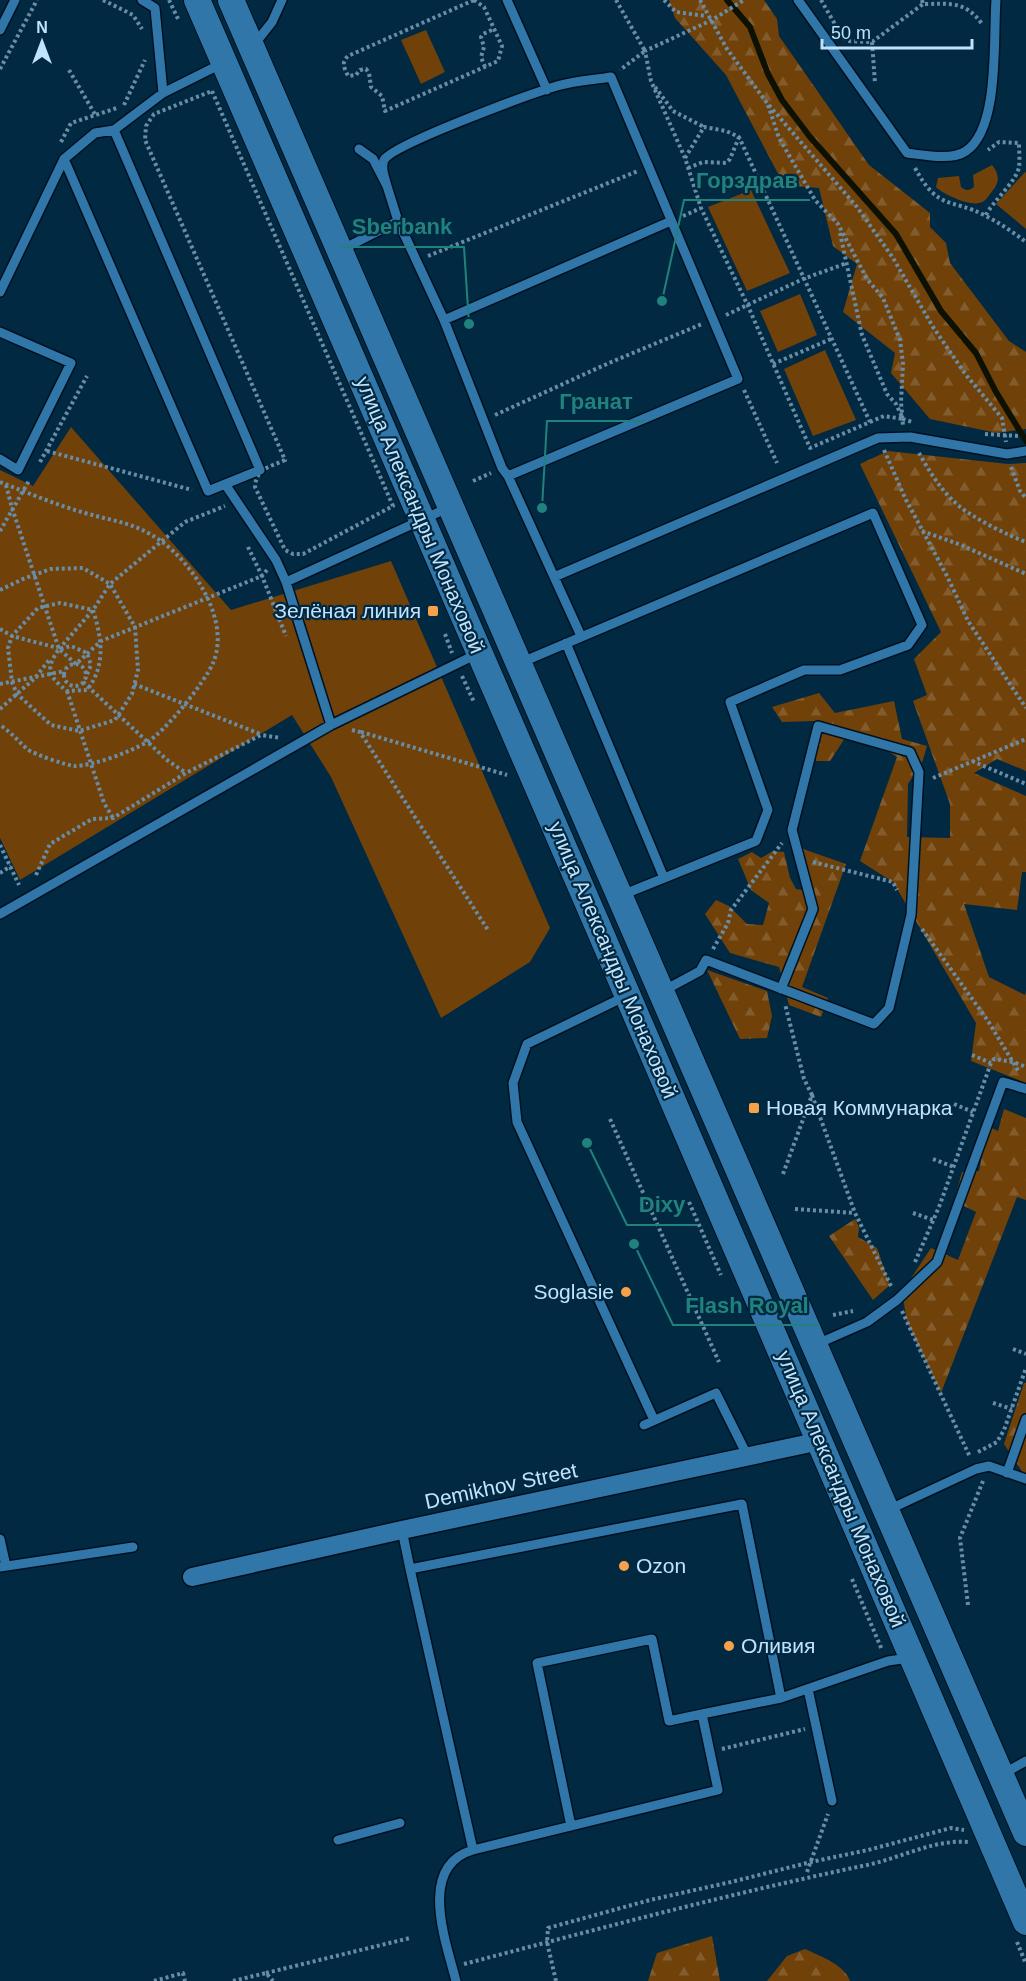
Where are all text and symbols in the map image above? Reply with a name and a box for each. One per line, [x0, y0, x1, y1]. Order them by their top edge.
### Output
north arrow [12, 12, 72, 72]
scale bar [822, 12, 972, 50]
text: N [36, 19, 48, 36]
text: 50 m [831, 23, 871, 43]
callout: Горздрав [684, 160, 810, 200]
text: Горздрав [696, 168, 798, 193]
callout: Sberbank [340, 207, 464, 247]
text: Sberbank [352, 214, 453, 239]
street label: улица Александры Монаховой [352, 373, 489, 657]
callout: Гранат [547, 381, 645, 421]
text: Гранат [559, 389, 633, 414]
place label: Зелёная линия [274, 599, 421, 622]
marker: Зелёная линия [426, 604, 440, 618]
street label: улица Александры Монаховой [545, 818, 682, 1102]
place label: Новая Коммунарка [766, 1096, 953, 1119]
marker: Новая Коммунарка [747, 1101, 761, 1115]
callout: Dixy [627, 1185, 697, 1225]
text: Dixy [639, 1192, 686, 1217]
place label: Soglasie [533, 1280, 614, 1303]
marker: Soglasie [619, 1285, 633, 1299]
callout: Flash Royal [673, 1285, 820, 1325]
text: Flash Royal [685, 1293, 809, 1318]
street label: улица Александры Монаховой [773, 1347, 910, 1631]
street label: Demikhov Street [423, 1458, 579, 1513]
place label: Ozon [636, 1554, 686, 1577]
marker: Ozon [617, 1559, 631, 1573]
place label: Оливия [741, 1634, 815, 1657]
marker: Оливия [722, 1639, 736, 1653]

